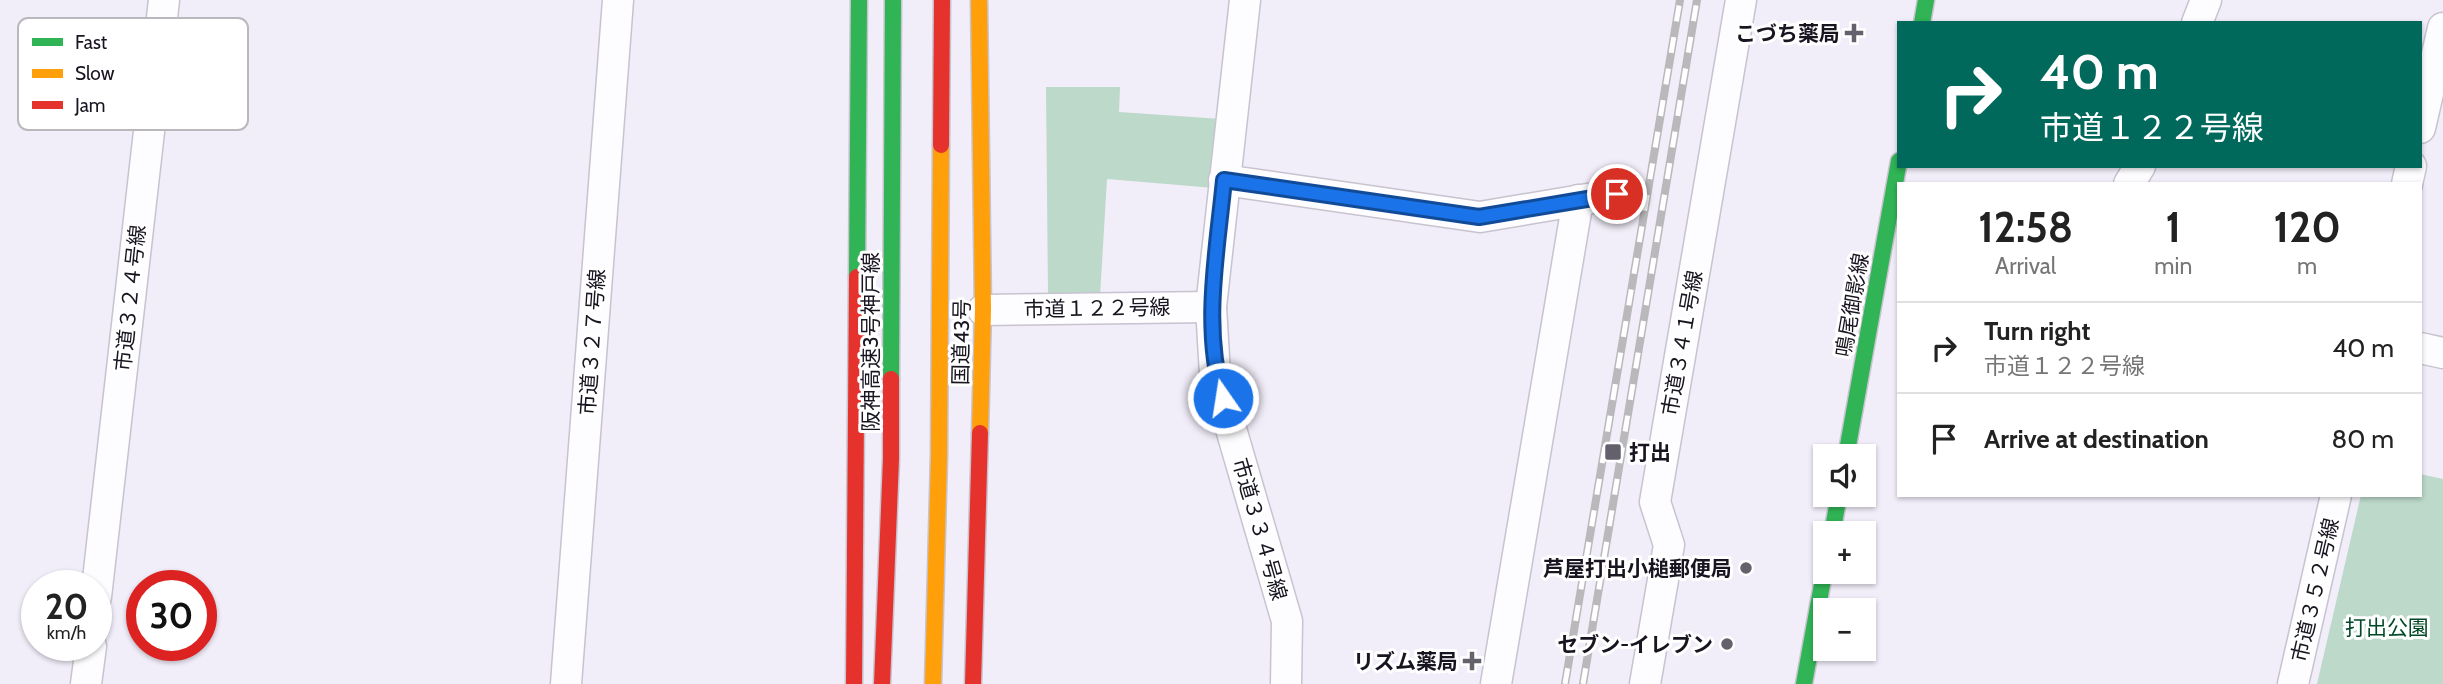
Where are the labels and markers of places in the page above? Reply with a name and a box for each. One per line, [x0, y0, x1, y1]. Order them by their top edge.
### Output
place label: こづち薬局 [1735, 21, 1840, 46]
marker: こづち薬局 [1846, 25, 1862, 41]
pin [1587, 164, 1647, 224]
place label: 打出 [1629, 440, 1671, 465]
marker: 打出 [1603, 442, 1623, 462]
place label: 芦屋打出小槌郵便局 [1543, 556, 1732, 581]
marker: 芦屋打出小槌郵便局 [1738, 560, 1754, 576]
place label: セブン-イレブン [1557, 632, 1713, 657]
marker: セブン-イレブン [1719, 636, 1735, 652]
place label: リズム薬局 [1353, 649, 1458, 674]
marker: リズム薬局 [1464, 653, 1480, 669]

